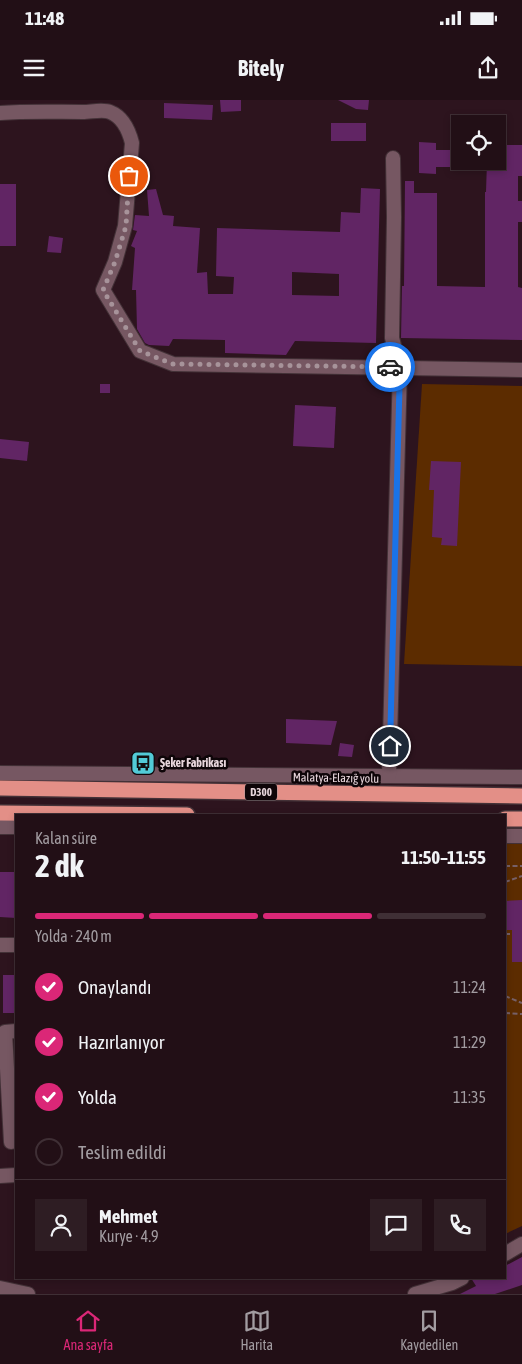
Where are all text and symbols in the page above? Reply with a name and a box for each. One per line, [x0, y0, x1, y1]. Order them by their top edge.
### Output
text: 11:48 [25, 7, 64, 29]
icon: menu [20, 54, 48, 82]
icon: share [474, 54, 502, 82]
text: Bitely [238, 55, 284, 81]
map controls [451, 115, 506, 170]
button: locate [451, 115, 506, 170]
pin [108, 155, 150, 197]
icon: bag [115, 162, 143, 190]
courier [365, 342, 415, 392]
icon: car [376, 353, 404, 381]
pin [369, 725, 411, 767]
icon: home [376, 732, 404, 760]
bus stop icon: Şeker Fabrikası [130, 750, 156, 776]
place label: Şeker Fabrikası [160, 756, 226, 770]
street label: Malatya-Elazığ yolu [293, 770, 380, 786]
road number: D300 [245, 784, 277, 800]
text: Kalan süre [35, 829, 97, 847]
text: 11:50–11:55 [401, 846, 486, 868]
text: 2 dk [35, 847, 84, 884]
text: Yolda · 240 m [35, 927, 112, 945]
icon: check [35, 973, 63, 1001]
text: Onaylandı [78, 976, 151, 998]
text: 11:24 [453, 978, 486, 996]
icon: check [35, 1028, 63, 1056]
text: Hazırlanıyor [78, 1031, 164, 1053]
text: 11:29 [453, 1033, 486, 1051]
icon: check [35, 1083, 63, 1111]
text: Yolda [78, 1086, 117, 1108]
text: 11:35 [453, 1088, 486, 1106]
text: Teslim edildi [78, 1141, 166, 1163]
button: person [35, 1199, 87, 1251]
button: chat [370, 1199, 422, 1251]
button: phone [434, 1199, 486, 1251]
text: Mehmet [99, 1205, 157, 1227]
text: Kurye · 4.9 [99, 1227, 159, 1245]
tab: Ana sayfa [64, 1307, 113, 1353]
tab: Harita [240, 1307, 273, 1353]
tab: Kaydedilen [400, 1307, 458, 1353]

